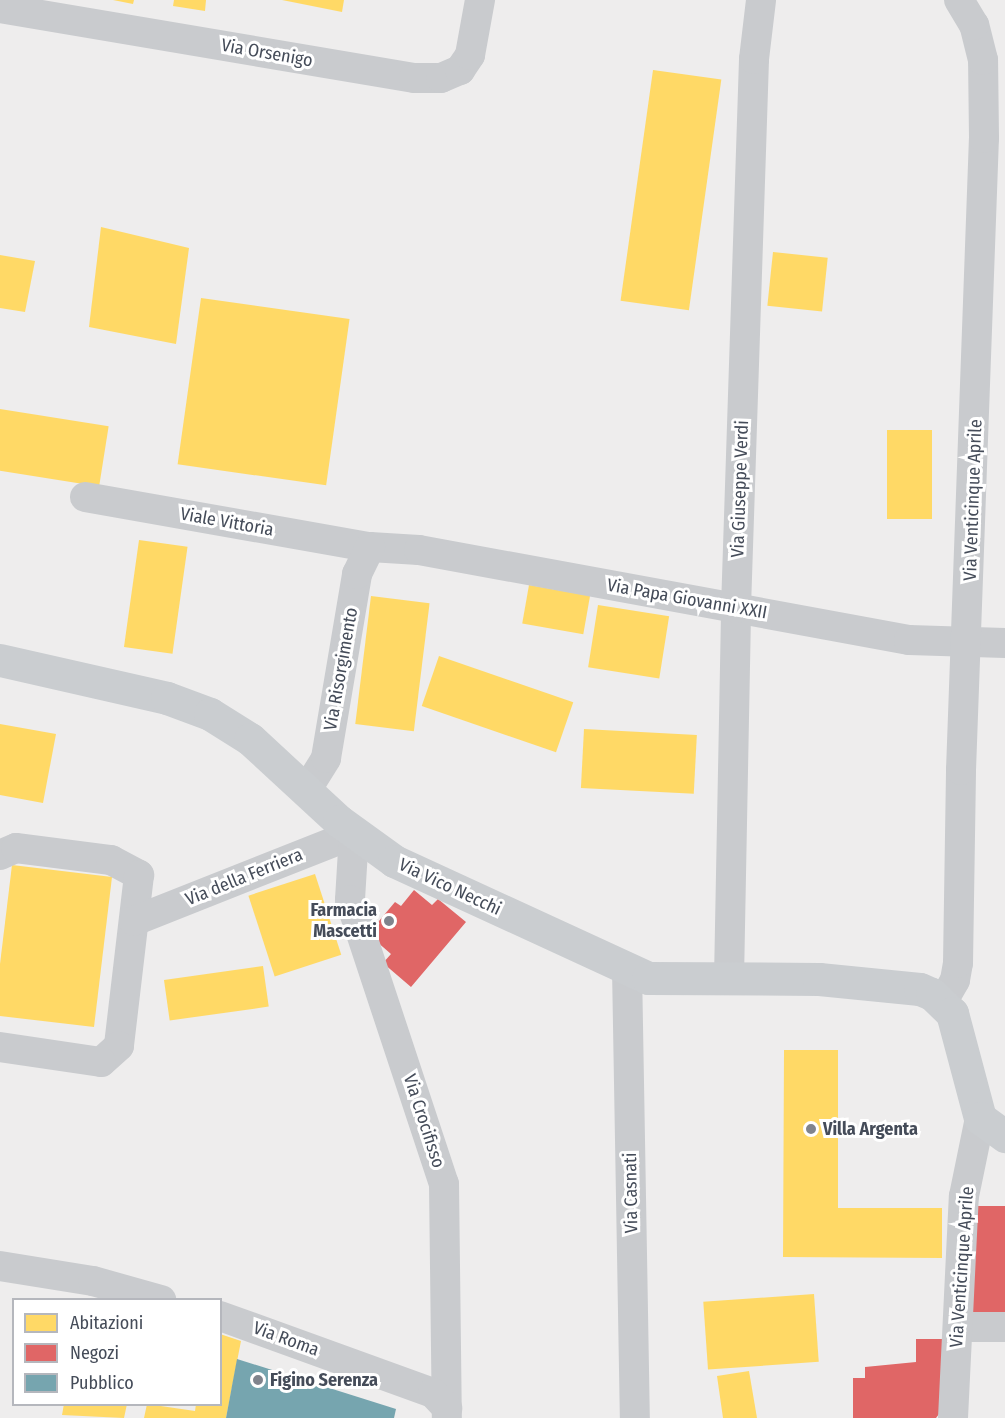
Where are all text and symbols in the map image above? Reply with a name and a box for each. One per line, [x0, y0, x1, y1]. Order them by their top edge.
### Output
street label: Via Orsenigo [220, 34, 314, 72]
street label: Via Venticinque Aprile [959, 419, 987, 581]
street label: Via Giuseppe Verdi [727, 420, 753, 558]
street label: Viale Vittoria [179, 503, 275, 541]
street label: Via Papa Giovanni XXII [605, 574, 769, 624]
street label: Via Risorgimento [320, 606, 362, 732]
street label: Via della Ferriera [182, 844, 306, 910]
street label: Via Vico Necchi [395, 854, 505, 920]
place label: Farmacia Mascetti [310, 900, 377, 942]
marker: Farmacia Mascetti [382, 914, 396, 928]
street label: Via Crocifisso [399, 1071, 449, 1171]
place label: Villa Argenta [823, 1118, 918, 1140]
marker: Villa Argenta [804, 1122, 818, 1136]
street label: Via Casnati [619, 1152, 643, 1234]
street label: Via Venticinque Aprile [946, 1186, 978, 1348]
legend [12, 1298, 222, 1406]
text: Abitazioni [70, 1312, 143, 1334]
street label: Via Roma [250, 1317, 322, 1361]
text: Negozi [70, 1342, 119, 1364]
place label: Figino Serenza [270, 1369, 378, 1391]
text: Pubblico [70, 1372, 134, 1394]
marker: Figino Serenza [251, 1373, 265, 1387]

